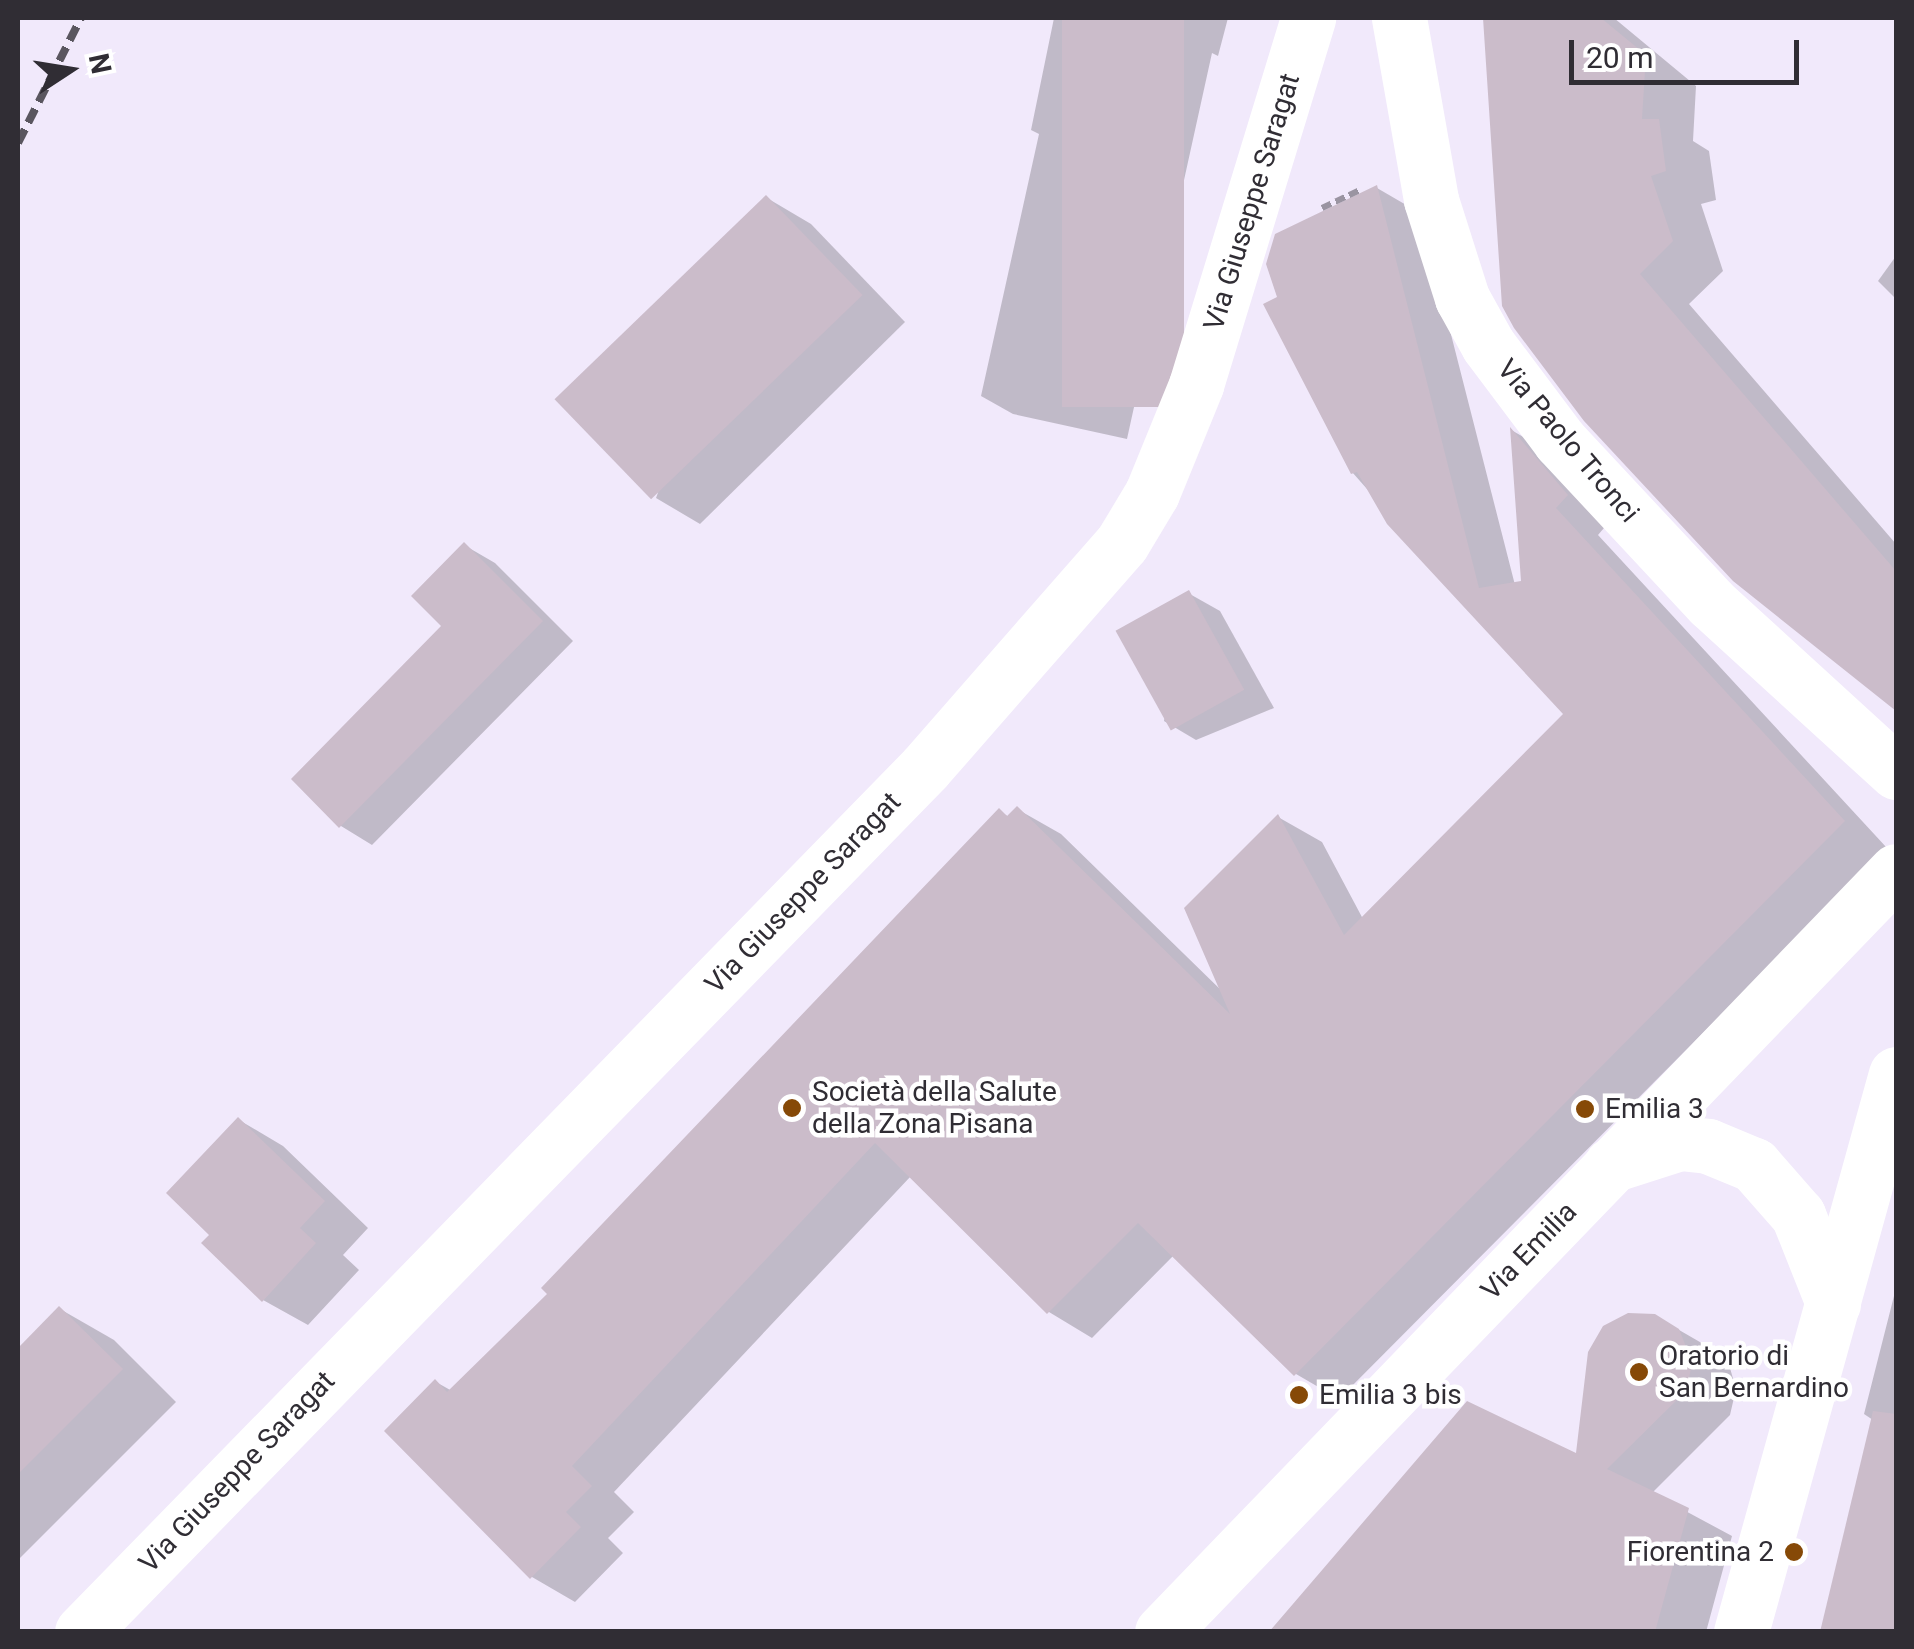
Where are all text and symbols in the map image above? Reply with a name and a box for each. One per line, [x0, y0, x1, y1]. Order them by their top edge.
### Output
north arrow [20, 20, 120, 120]
scale bar [1574, 20, 1804, 82]
text: 20 m [1586, 40, 1653, 75]
text: N [82, 51, 118, 77]
street label: Via Giuseppe Saragat [1197, 70, 1307, 334]
street label: Via Paolo Tronci [1490, 352, 1646, 530]
street label: Via Giuseppe Saragat [698, 785, 908, 1001]
place label: Società della Salute della Zona Pisana [812, 1075, 1057, 1141]
place label: Emilia 3 [1605, 1092, 1704, 1126]
marker: Società della Salute della Zona Pisana [781, 1097, 803, 1119]
marker: Emilia 3 [1574, 1098, 1596, 1120]
street label: Via Emilia [1474, 1195, 1584, 1307]
place label: Oratorio di San Bernardino [1659, 1339, 1849, 1405]
marker: Oratorio di San Bernardino [1628, 1361, 1650, 1383]
street label: Via Giuseppe Saragat [132, 1364, 342, 1580]
place label: Emilia 3 bis [1319, 1378, 1462, 1412]
marker: Emilia 3 bis [1288, 1384, 1310, 1406]
place label: Fiorentina 2 [1627, 1535, 1774, 1569]
marker: Fiorentina 2 [1783, 1541, 1805, 1563]

